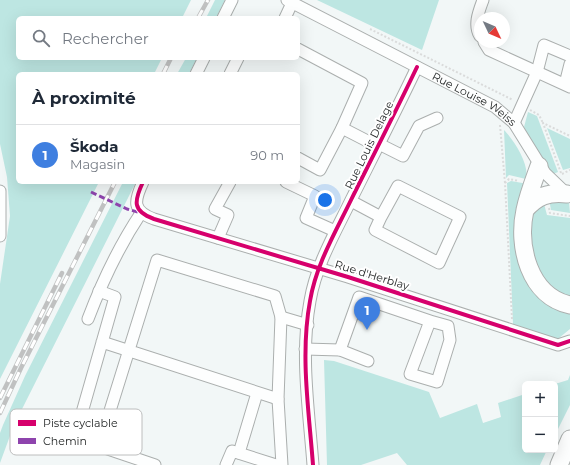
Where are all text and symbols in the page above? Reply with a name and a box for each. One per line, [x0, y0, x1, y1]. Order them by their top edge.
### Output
north arrow [474, 12, 510, 48]
search box [16, 16, 300, 60]
icon: search [30, 27, 52, 49]
text: Rechercher [62, 29, 149, 48]
street label: Rue Louise Weiss [430, 69, 520, 129]
text: À proximité [32, 88, 136, 108]
street label: Rue Louis Delage [342, 98, 397, 191]
text: Škoda [70, 137, 119, 156]
text: 1 [42, 147, 48, 163]
text: 90 m [250, 147, 284, 163]
text: Magasin [70, 156, 125, 172]
your location [315, 190, 335, 210]
street label: Rue d'Herblay [333, 257, 411, 293]
pin: 1 [354, 297, 380, 330]
map controls [522, 381, 558, 453]
button: + [522, 381, 558, 417]
legend [10, 409, 142, 455]
text: Piste cyclable [43, 416, 118, 430]
button: − [522, 417, 558, 453]
text: Chemin [43, 434, 87, 448]

